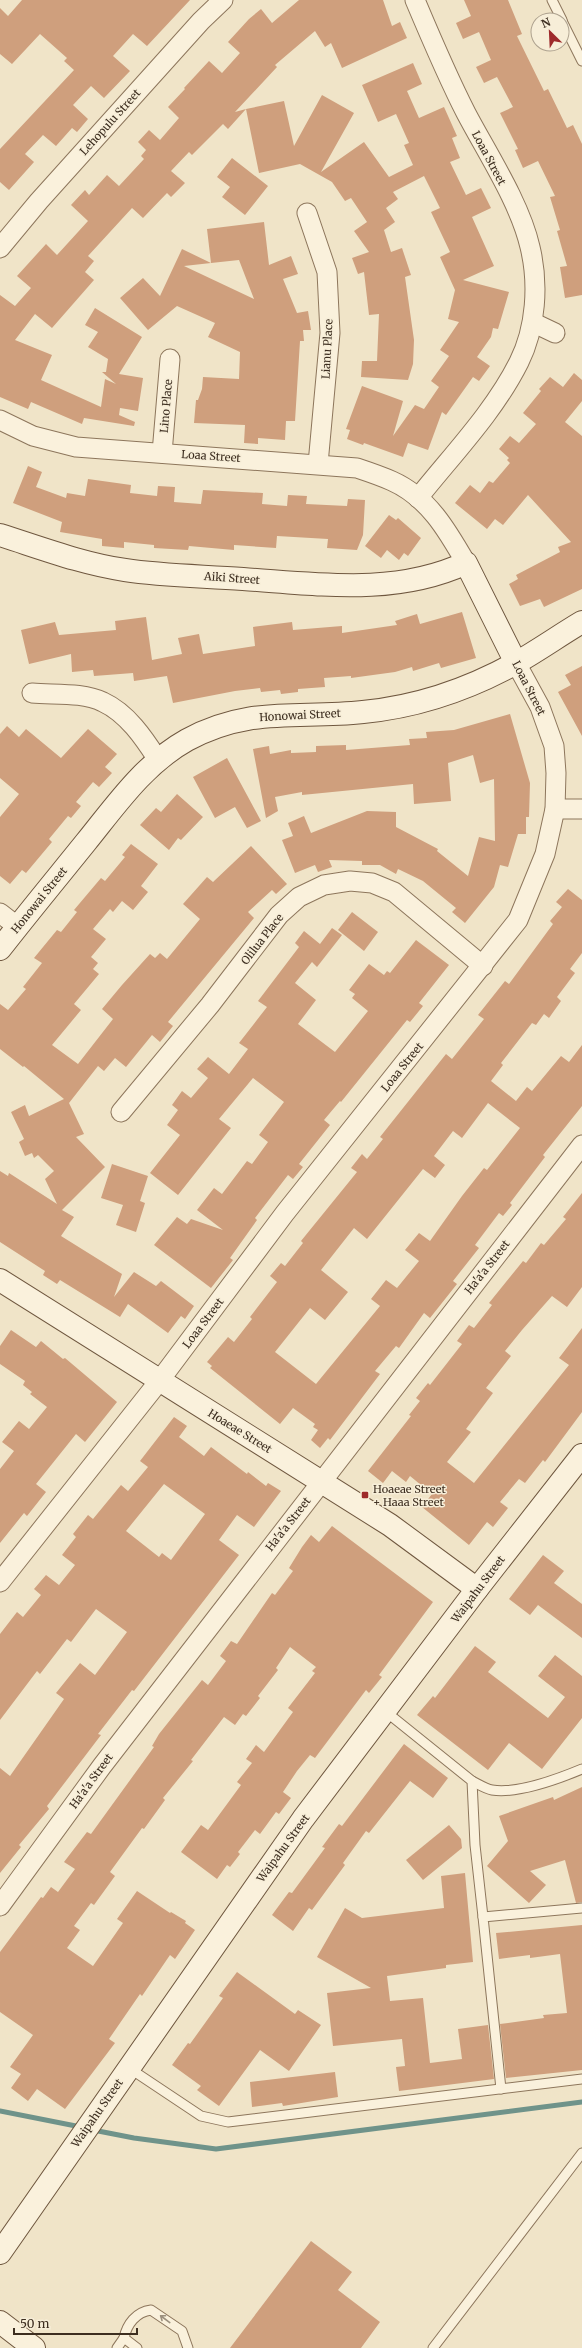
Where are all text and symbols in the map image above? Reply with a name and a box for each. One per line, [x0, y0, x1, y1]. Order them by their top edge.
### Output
north arrow [530, 12, 570, 52]
text: N [539, 15, 553, 31]
street label: Lehopulu Street [77, 85, 144, 158]
street label: Loaa Street [469, 128, 509, 188]
street label: Lianu Place [318, 318, 336, 379]
street label: Lino Place [157, 378, 175, 434]
street label: Loaa Street [181, 447, 242, 465]
street label: Aiki Street [203, 569, 261, 587]
street label: Loaa Street [509, 658, 549, 718]
street label: Honowai Street [259, 706, 342, 724]
street label: Honowai Street [8, 863, 71, 936]
street label: Olilua Place [238, 910, 286, 967]
street label: Loaa Street [378, 1039, 427, 1095]
street label: Ha'a'a Street [462, 1237, 513, 1297]
street label: Loaa Street [180, 1294, 227, 1351]
street label: Hoaeae Street [205, 1406, 275, 1457]
place label: Hoaeae Street + Haaa Street [373, 1482, 446, 1509]
marker: Hoaeae Street + Haaa Street [360, 1490, 370, 1500]
street label: Ha'a'a Street [263, 1494, 314, 1554]
street label: Waipahu Street [448, 1552, 508, 1626]
street label: Ha'a'a Street [66, 1750, 116, 1811]
street label: Waipahu Street [253, 1811, 313, 1886]
street label: Waipahu Street [68, 2075, 126, 2151]
scale bar [14, 2310, 137, 2336]
one-way arrow [160, 2315, 171, 2323]
text: 50 m [20, 2316, 49, 2331]

